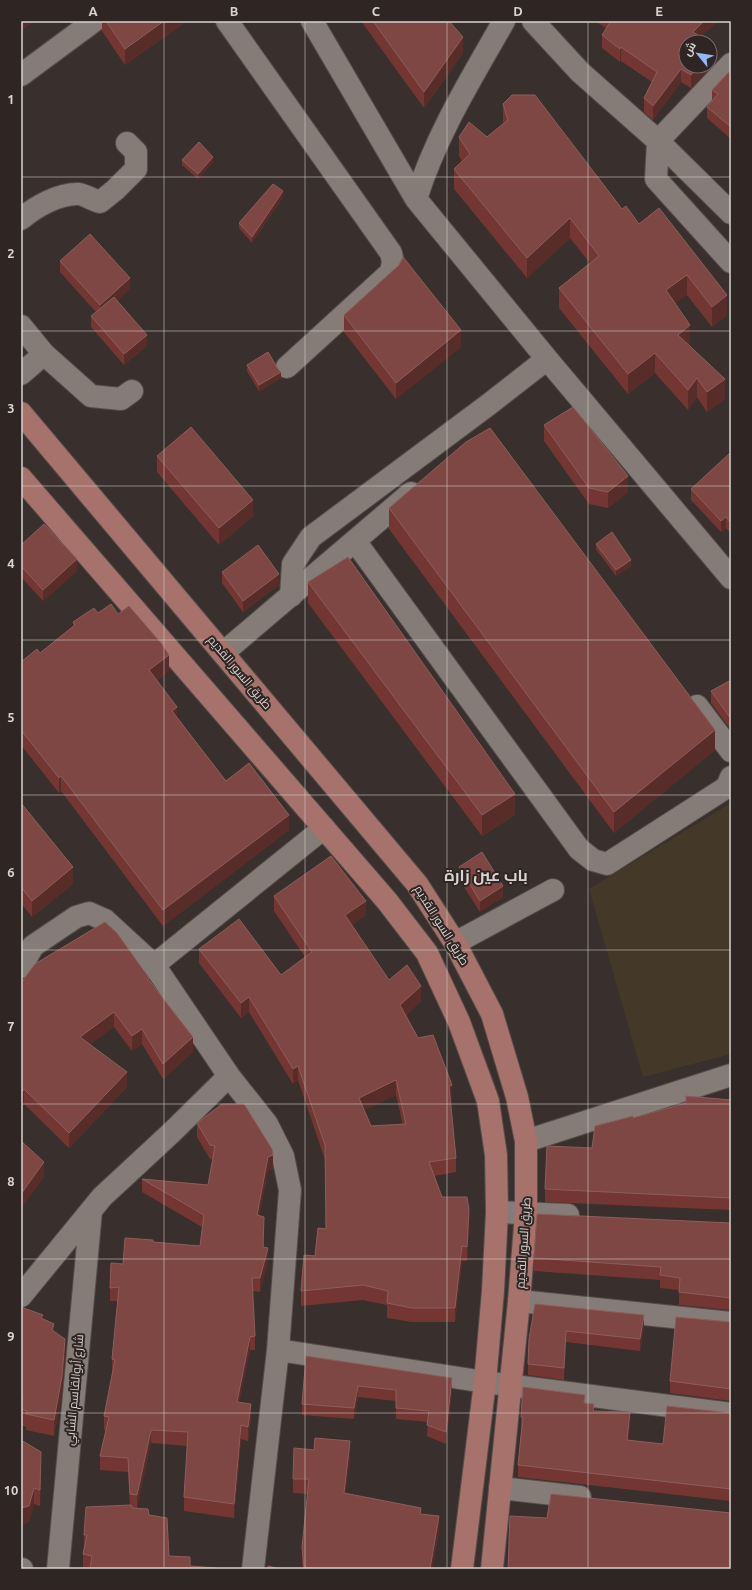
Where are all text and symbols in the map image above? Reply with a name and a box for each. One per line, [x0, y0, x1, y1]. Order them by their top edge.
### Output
text: A [88, 4, 98, 18]
text: B [230, 4, 239, 18]
text: C [372, 4, 381, 18]
text: D [513, 4, 523, 18]
text: E [655, 4, 663, 18]
north arrow [678, 34, 718, 74]
text: ش [681, 40, 699, 59]
text: 1 [7, 92, 15, 106]
text: 2 [7, 246, 15, 260]
text: 3 [7, 401, 15, 415]
text: 4 [7, 556, 15, 570]
street label: طريق السور القديم [204, 633, 274, 713]
text: 5 [7, 710, 15, 724]
text: 6 [7, 865, 15, 879]
district label: باب عين زارة [444, 866, 528, 885]
street label: طريق السور القديم [411, 883, 472, 968]
text: 7 [7, 1019, 15, 1033]
text: 8 [7, 1174, 15, 1188]
street label: طريق السور القديم [513, 1197, 535, 1289]
text: 9 [7, 1329, 15, 1343]
street label: شارع أبوالقاسم الشابي [62, 1334, 89, 1447]
text: 10 [4, 1483, 18, 1497]

